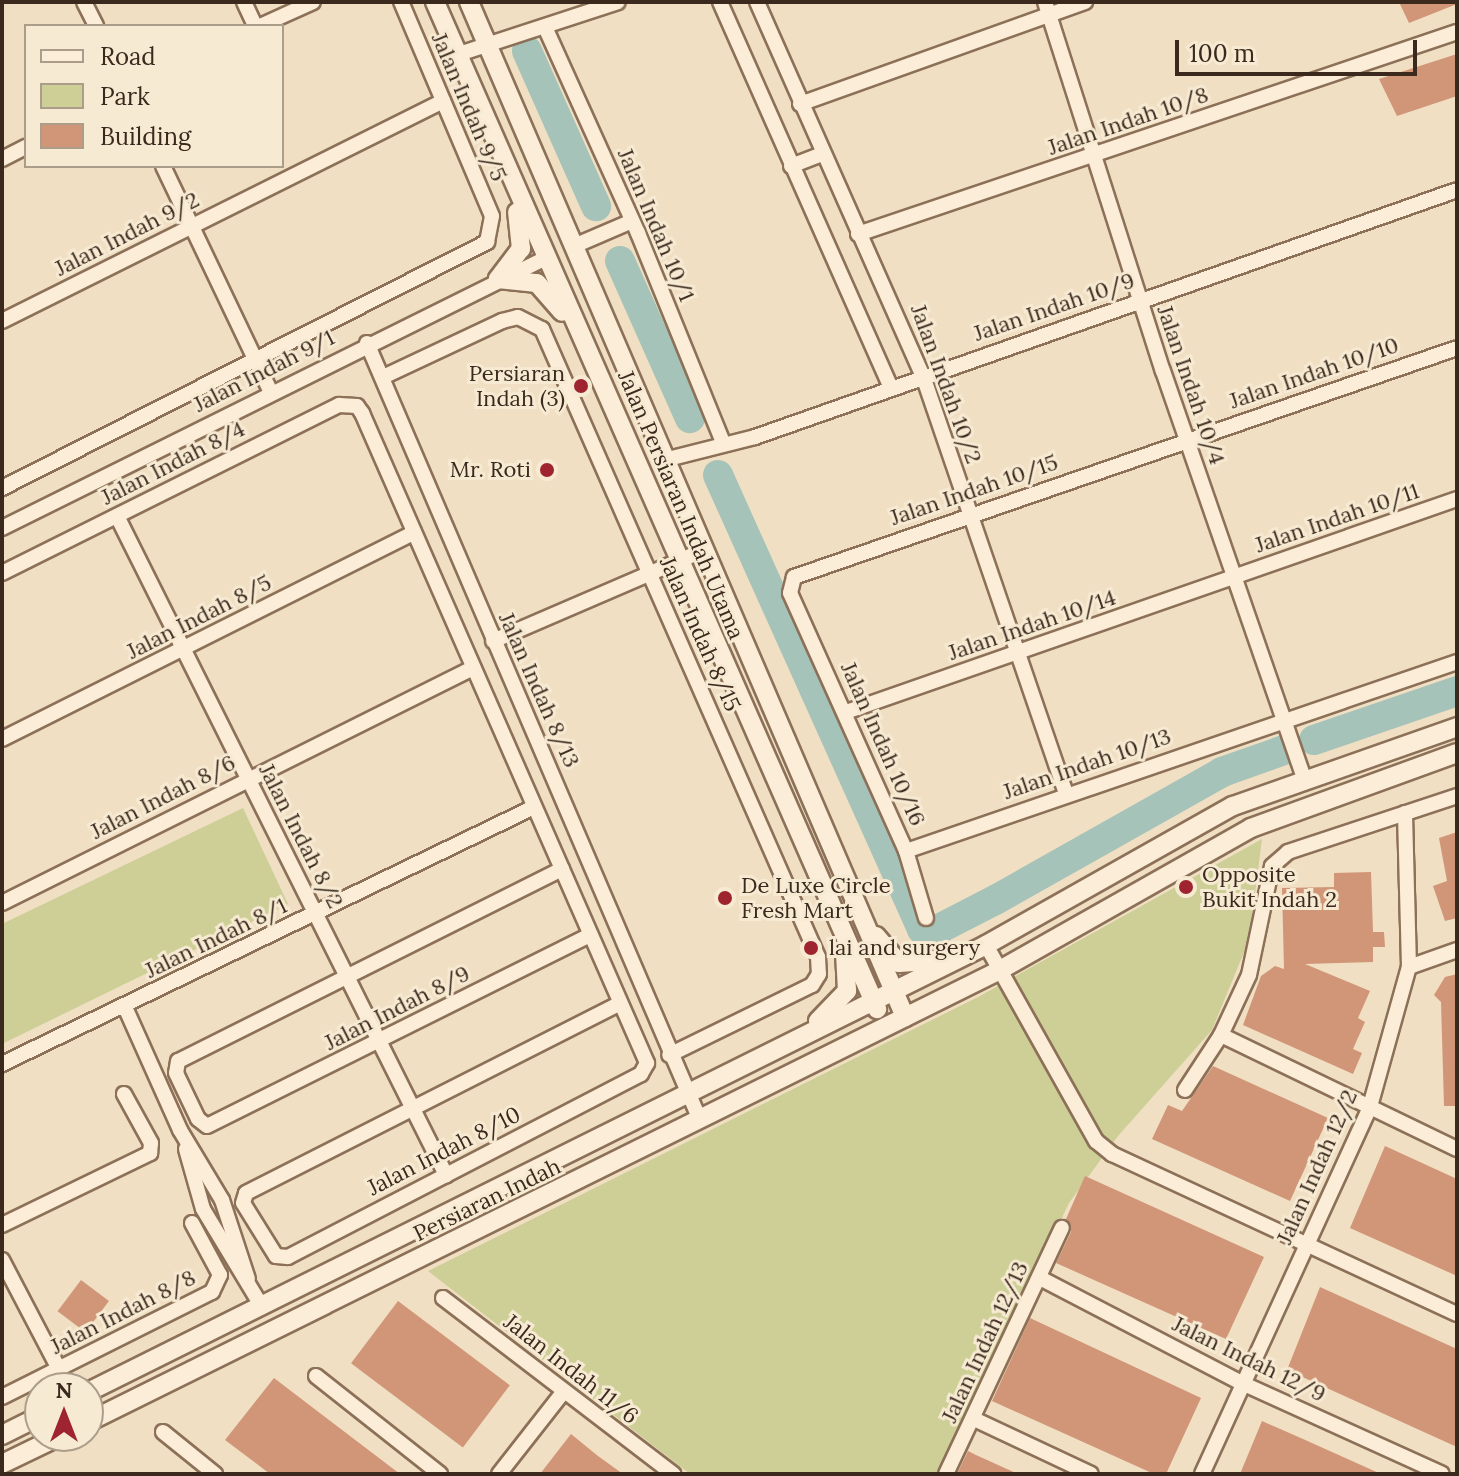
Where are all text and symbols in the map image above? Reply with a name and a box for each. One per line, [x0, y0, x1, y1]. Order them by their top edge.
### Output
legend [24, 24, 284, 168]
scale bar [1179, 24, 1421, 74]
street label: Jalan Indah 9/5 [426, 29, 512, 185]
text: 100 m [1189, 38, 1255, 69]
text: Road [100, 41, 156, 72]
text: Park [100, 81, 150, 112]
street label: Jalan Indah 10/8 [1044, 81, 1212, 161]
text: Building [100, 121, 191, 152]
street label: Jalan Indah 10/1 [612, 145, 700, 305]
street label: Jalan Indah 9/2 [50, 186, 204, 282]
street label: Jalan Indah 10/9 [970, 267, 1138, 347]
street label: Jalan Indah 10/2 [905, 301, 987, 467]
street label: Jalan Indah 10/4 [1151, 302, 1231, 468]
street label: Jalan Indah 9/1 [189, 324, 339, 418]
street label: Jalan Indah 10/10 [1226, 332, 1402, 414]
place label: Persiaran Indah (3) [469, 360, 565, 412]
street label: Jalan Persiaran Indah Utama [612, 367, 750, 643]
marker: Persiaran Indah (3) [572, 377, 590, 395]
street label: Jalan Indah 8/4 [97, 415, 249, 511]
street label: Jalan Indah 10/15 [887, 449, 1061, 531]
place label: Mr. Roti [450, 457, 531, 483]
marker: Mr. Roti [538, 461, 556, 479]
street label: Jalan Indah 10/11 [1252, 478, 1422, 558]
street label: Jalan Indah 8/15 [654, 553, 746, 715]
street label: Jalan Indah 8/5 [122, 569, 276, 665]
street label: Jalan Indah 10/14 [945, 584, 1119, 666]
street label: Jalan Indah 8/13 [493, 608, 585, 772]
street label: Jalan Indah 10/16 [835, 658, 931, 830]
street label: Jalan Indah 10/13 [1000, 723, 1174, 805]
street label: Jalan Indah 8/6 [86, 749, 240, 845]
street label: Jalan Indah 8/2 [253, 759, 349, 913]
place label: Opposite Bukit Indah 2 [1202, 861, 1337, 912]
place label: De Luxe Circle Fresh Mart [741, 872, 891, 924]
marker: Opposite Bukit Indah 2 [1177, 878, 1195, 896]
marker: De Luxe Circle Fresh Mart [716, 889, 734, 907]
street label: Jalan Indah 8/1 [141, 892, 291, 984]
place label: lai and surgery [829, 935, 980, 961]
marker: lai and surgery [800, 937, 822, 959]
street label: Jalan Indah 8/9 [320, 960, 474, 1056]
street label: Jalan Indah 12/2 [1271, 1086, 1363, 1248]
street label: Jalan Indah 8/10 [363, 1101, 525, 1201]
street label: Persiaran Indah [409, 1153, 565, 1247]
street label: Jalan Indah 12/13 [936, 1257, 1034, 1427]
street label: Jalan Indah 8/8 [46, 1264, 200, 1360]
street label: Jalan Indah 11/6 [499, 1308, 643, 1430]
street label: Jalan Indah 12/9 [1168, 1311, 1330, 1407]
north arrow [24, 1372, 104, 1452]
text: N [55, 1376, 73, 1404]

